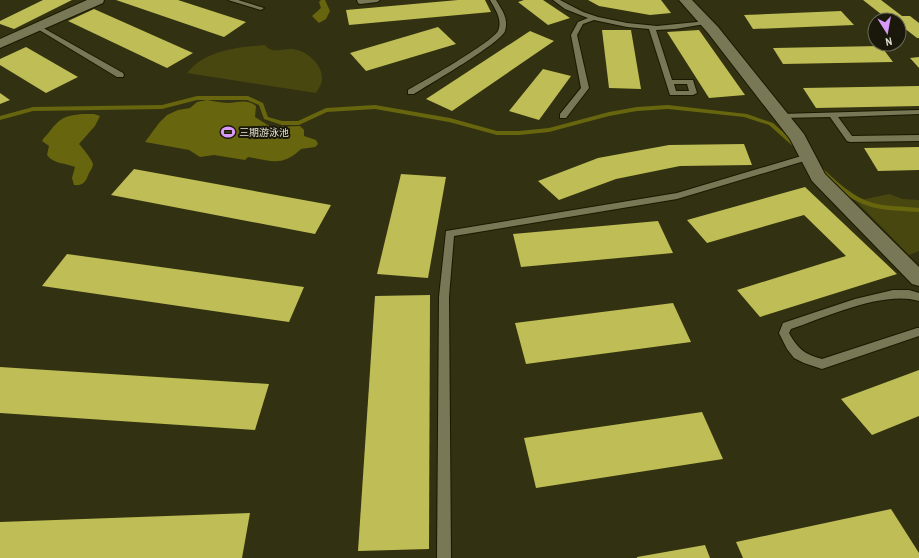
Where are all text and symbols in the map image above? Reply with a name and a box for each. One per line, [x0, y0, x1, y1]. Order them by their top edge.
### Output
north arrow [867, 12, 907, 52]
text: N [884, 34, 893, 49]
sports icon: 三期游泳池 [220, 124, 236, 140]
place label: 三期游泳池 [239, 126, 289, 139]

